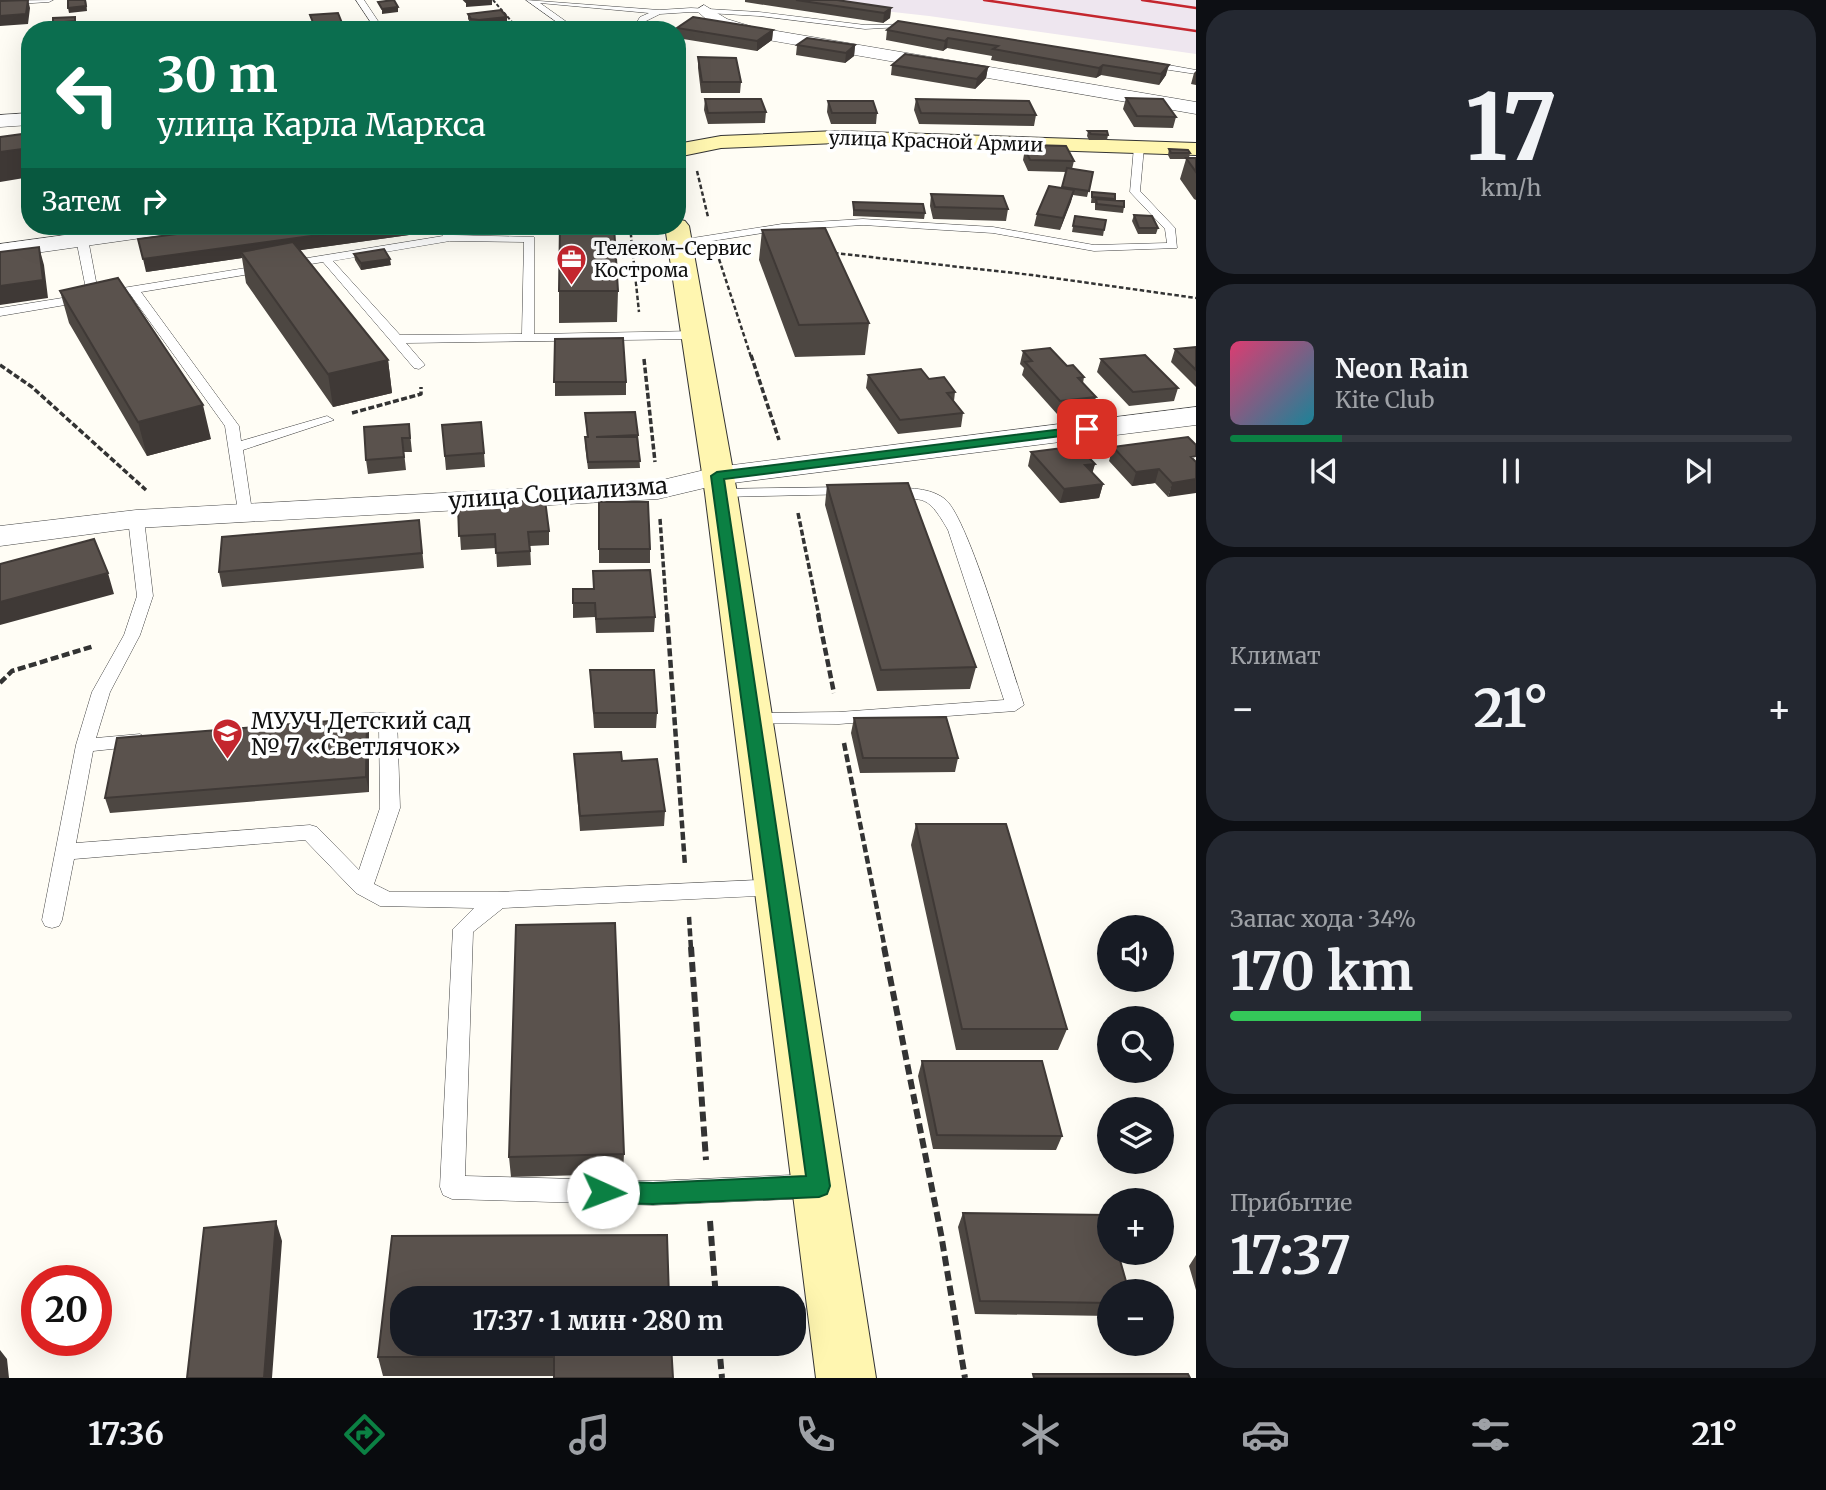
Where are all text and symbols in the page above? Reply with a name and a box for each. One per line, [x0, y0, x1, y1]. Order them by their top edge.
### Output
text: 30 m [157, 44, 278, 105]
icon: left [42, 49, 133, 140]
text: 17 [1465, 70, 1557, 185]
text: улица Карла Маркса [157, 105, 486, 145]
street label: улица Красной Армии [828, 125, 1044, 157]
text: km/h [1481, 173, 1541, 202]
icon: right [135, 182, 173, 220]
text: Затем [42, 185, 121, 218]
place label: Телеком-Сервис Кострома [594, 236, 752, 282]
office icon: Телеком-Сервис Кострома [554, 242, 588, 286]
text: Neon Rain [1335, 352, 1469, 385]
text: Kite Club [1335, 385, 1434, 414]
pin [1057, 399, 1117, 459]
icon: arrive [1068, 410, 1106, 448]
icon: previous [1305, 452, 1343, 490]
icon: pause [1492, 452, 1530, 490]
icon: next [1679, 452, 1717, 490]
street label: улица Социализма [447, 470, 669, 515]
text: Климат [1230, 641, 1321, 670]
text: 21° [1473, 676, 1549, 741]
text: − [1230, 685, 1255, 732]
text: + [1767, 685, 1792, 732]
place label: МУУЧ Детский сад № 7 «Светлячок» [251, 706, 471, 761]
school or university icon: МУУЧ Детский сад № 7 «Светлячок» [211, 717, 245, 761]
text: Запас хода · 34% [1230, 904, 1416, 933]
map controls [1097, 915, 1174, 1356]
button: sound [1097, 915, 1174, 992]
text: 170 km [1230, 939, 1413, 1004]
button: search [1097, 1006, 1174, 1083]
button: layers [1097, 1097, 1174, 1174]
position arrow [566, 1155, 640, 1229]
button: + [1097, 1188, 1174, 1265]
text: Прибытие [1230, 1188, 1352, 1217]
text: 17:37 [1230, 1223, 1351, 1288]
speed limit sign: 20 [21, 1265, 112, 1356]
button: − [1097, 1279, 1174, 1356]
text: 17:37 · 1 мин · 280 m [473, 1304, 724, 1337]
icon: directions [340, 1410, 389, 1459]
icon: music [565, 1410, 614, 1459]
icon: phone [791, 1410, 840, 1459]
icon: climate [1016, 1410, 1065, 1459]
icon: car [1241, 1410, 1290, 1459]
icon: filters [1466, 1410, 1515, 1459]
text: 17:36 [88, 1414, 164, 1454]
text: 21° [1692, 1414, 1738, 1454]

